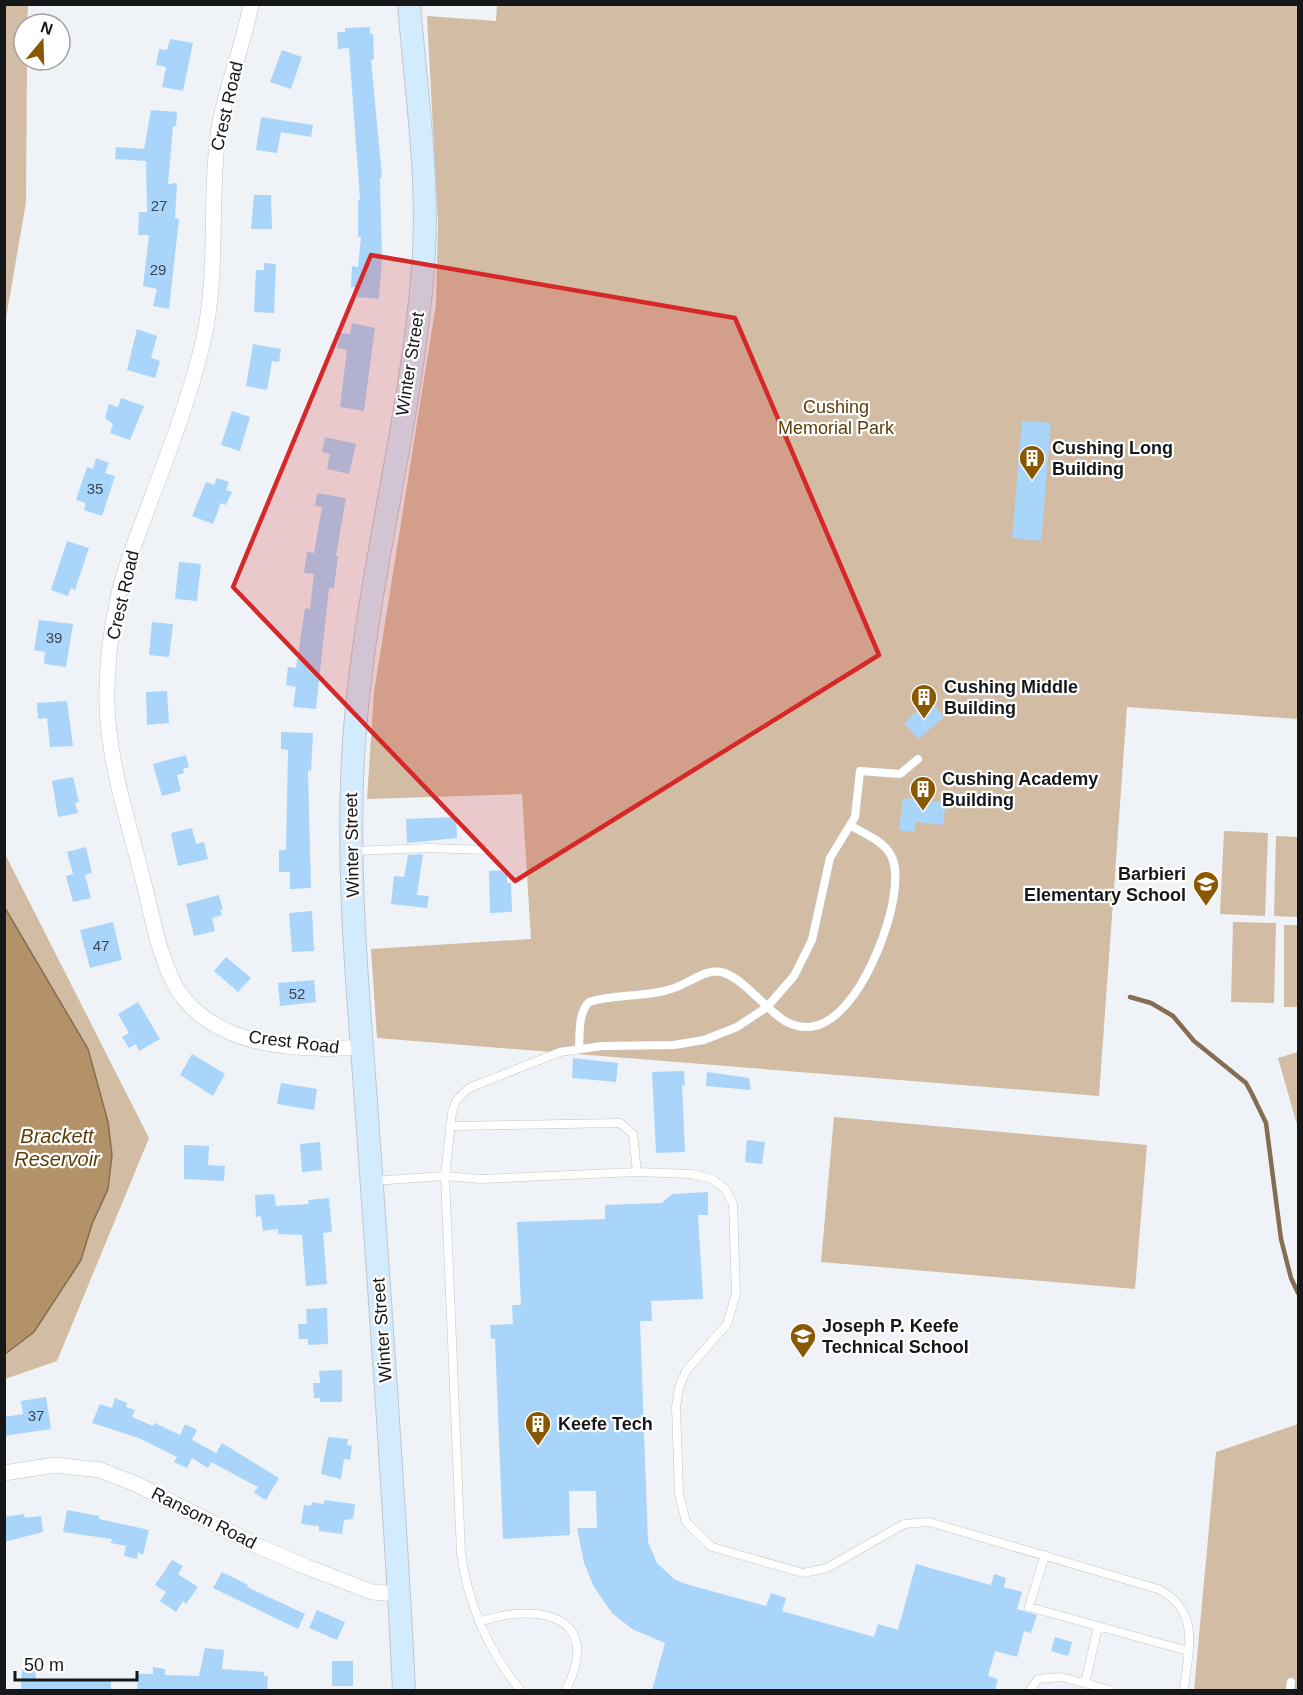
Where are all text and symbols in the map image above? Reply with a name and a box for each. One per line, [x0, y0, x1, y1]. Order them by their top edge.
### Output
north arrow [12, 12, 72, 72]
text: N [38, 18, 55, 38]
street label: Crest Road [207, 59, 247, 153]
house number: 27 [151, 197, 167, 214]
house number: 29 [150, 261, 166, 278]
street label: Winter Street [392, 311, 428, 417]
park label: Cushing Memorial Park [778, 397, 895, 438]
place label: Cushing Long Building [1052, 438, 1173, 479]
building icon: Cushing Long Building [1017, 443, 1047, 481]
house number: 35 [87, 480, 103, 497]
street label: Crest Road [103, 548, 143, 642]
house number: 39 [46, 629, 62, 646]
place label: Cushing Middle Building [944, 677, 1078, 718]
building icon: Cushing Middle Building [909, 682, 939, 720]
place label: Cushing Academy Building [942, 769, 1098, 810]
building icon: Cushing Academy Building [908, 774, 938, 812]
street label: Winter Street [341, 792, 363, 898]
place label: Barbieri Elementary School [1024, 864, 1186, 905]
school or university icon: Barbieri Elementary School [1191, 869, 1221, 907]
house number: 47 [93, 937, 109, 954]
house number: 52 [289, 985, 305, 1002]
street label: Crest Road [248, 1027, 340, 1057]
water label: Brackett Reservoir [14, 1125, 101, 1170]
street label: Winter Street [368, 1277, 396, 1383]
place label: Joseph P. Keefe Technical School [822, 1316, 969, 1357]
school or university icon: Joseph P. Keefe Technical School [788, 1321, 818, 1359]
house number: 37 [28, 1407, 44, 1424]
building icon: Keefe Tech [523, 1409, 553, 1447]
place label: Keefe Tech [558, 1414, 653, 1434]
street label: Ransom Road [148, 1483, 260, 1553]
scale bar [15, 1644, 136, 1682]
text: 50 m [24, 1655, 64, 1675]

